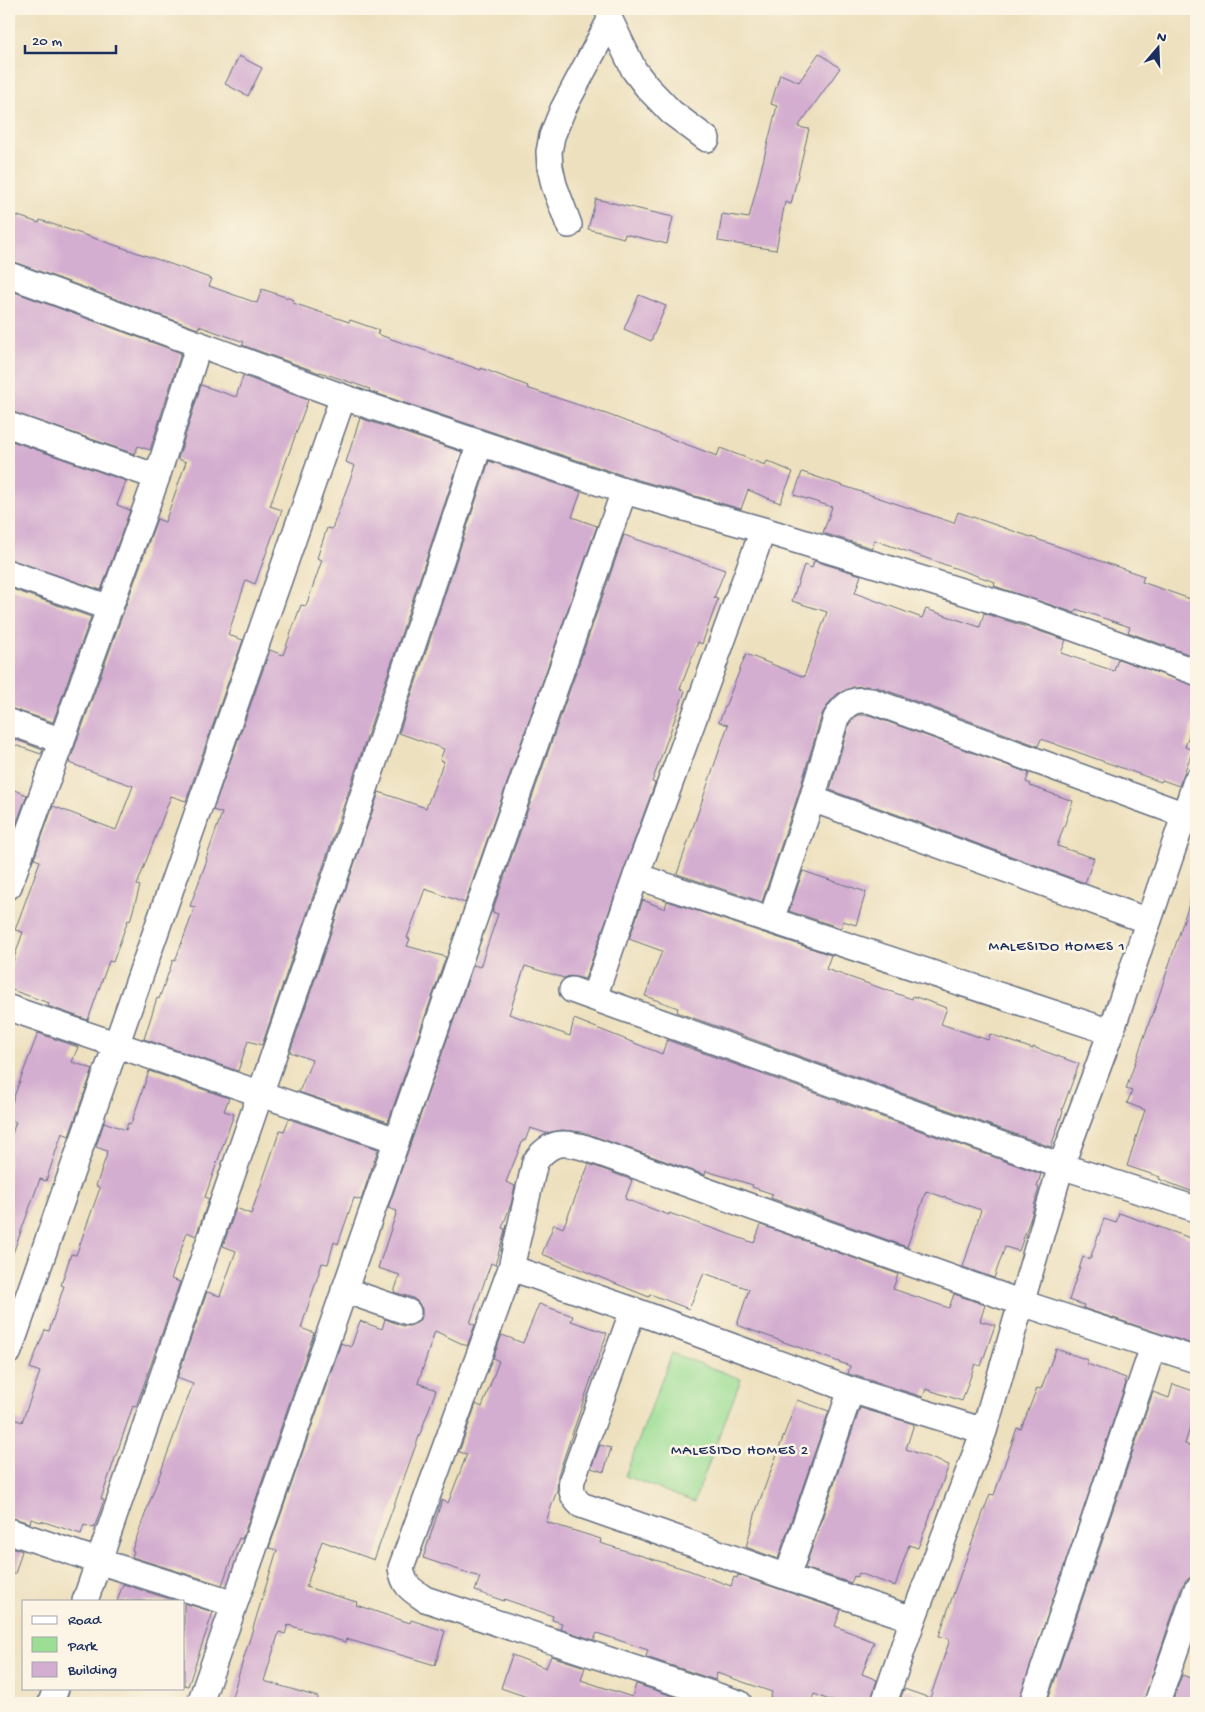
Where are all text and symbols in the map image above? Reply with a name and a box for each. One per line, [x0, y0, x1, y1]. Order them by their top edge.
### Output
scale bar [25, 22, 116, 54]
north arrow [1132, 22, 1182, 72]
text: N [1154, 29, 1169, 48]
text: 20 m [32, 33, 62, 51]
district label: MALESIDO HOMES 1 [989, 938, 1125, 956]
district label: MALESIDO HOMES 2 [671, 1442, 809, 1460]
legend [22, 1600, 185, 1690]
text: Road [68, 1612, 102, 1630]
text: Park [67, 1638, 98, 1656]
text: Building [67, 1662, 117, 1680]

